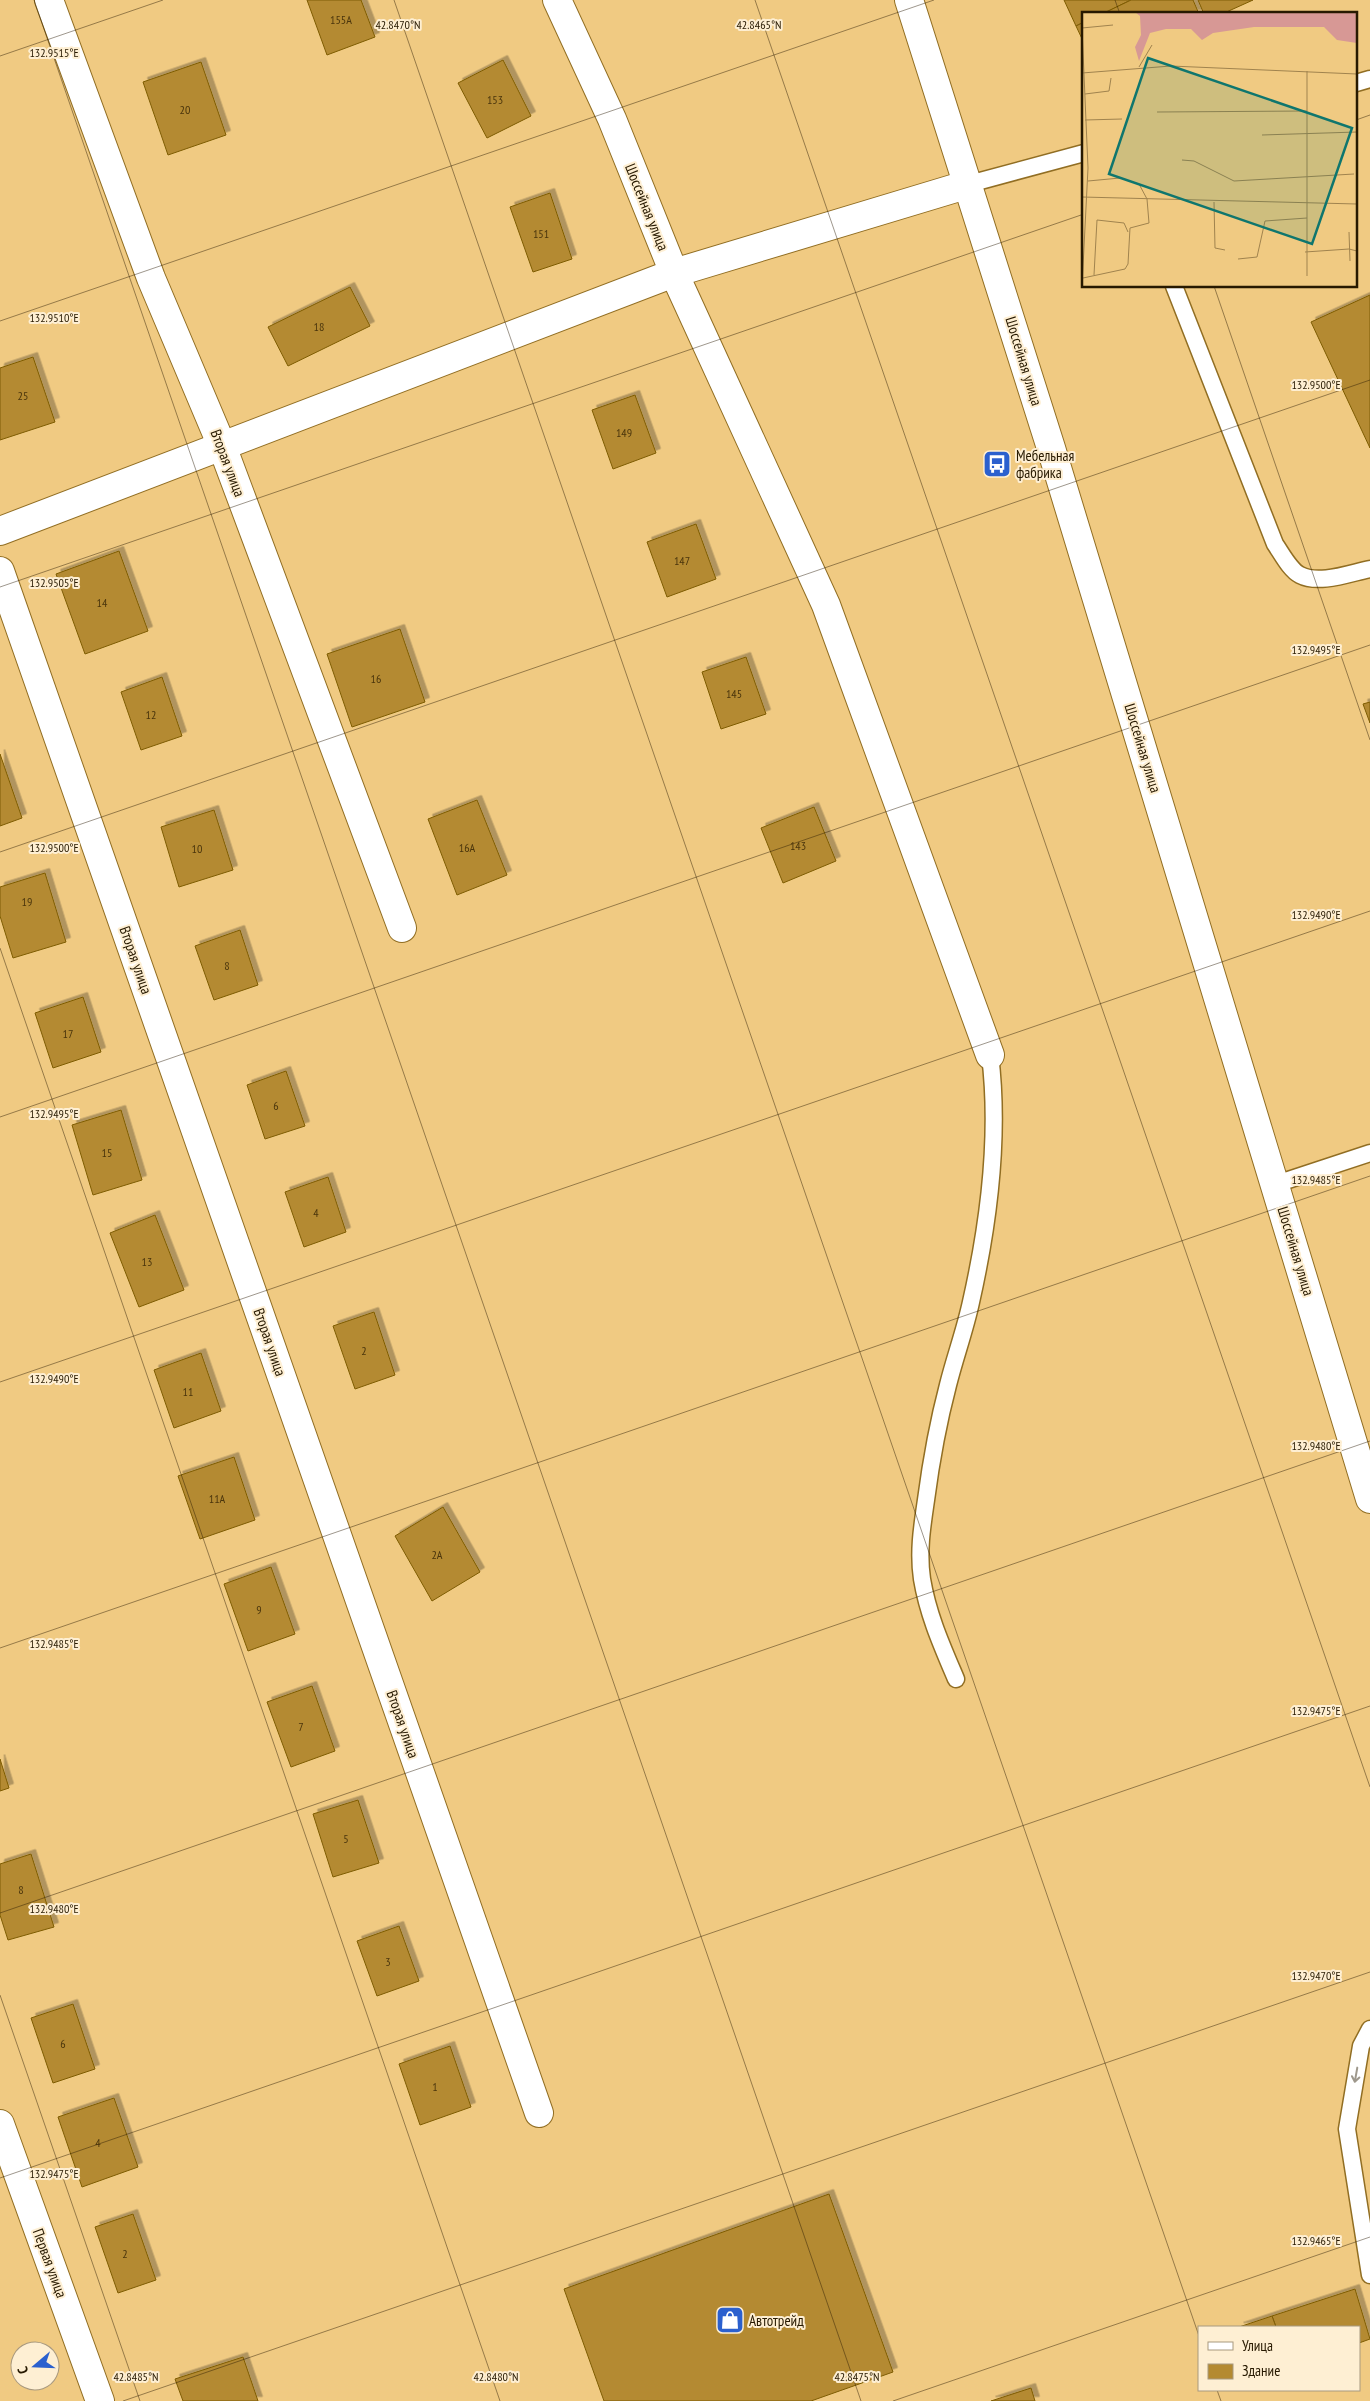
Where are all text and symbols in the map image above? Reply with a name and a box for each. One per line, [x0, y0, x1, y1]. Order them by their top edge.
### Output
house number: 155А [330, 12, 352, 27]
inset map [1082, 12, 1358, 288]
text: 42.8470°N [375, 17, 421, 32]
text: 42.8465°N [736, 17, 782, 32]
text: 132.9515°E [29, 45, 79, 60]
house number: 153 [487, 92, 503, 107]
house number: 20 [180, 102, 190, 117]
street label: Шоссейная улица [621, 161, 673, 253]
house number: 151 [533, 226, 549, 241]
text: 132.9510°E [29, 310, 79, 325]
street label: Шоссейная улица [1001, 314, 1047, 408]
house number: 18 [314, 319, 324, 334]
text: 132.9500°E [1291, 377, 1341, 392]
house number: 25 [18, 388, 28, 403]
house number: 149 [616, 425, 632, 440]
street label: Вторая улица [207, 427, 249, 499]
place label: Мебельная фабрика [1016, 446, 1074, 482]
bus stop icon: Мебельная фабрика [982, 449, 1012, 479]
house number: 147 [674, 553, 690, 568]
text: 132.9505°E [29, 575, 79, 590]
house number: 14 [97, 595, 108, 610]
text: 132.9495°E [1291, 642, 1341, 657]
house number: 16 [371, 671, 381, 686]
house number: 145 [726, 686, 742, 701]
street label: Шоссейная улица [1120, 701, 1166, 795]
house number: 12 [146, 707, 156, 722]
house number: 143 [790, 838, 806, 853]
text: 132.9500°E [29, 840, 79, 855]
house number: 16А [459, 840, 476, 855]
house number: 10 [192, 841, 202, 856]
house number: 19 [22, 894, 32, 909]
text: 132.9490°E [1291, 907, 1341, 922]
street label: Вторая улица [116, 924, 156, 996]
house number: 8 [224, 958, 230, 973]
house number: 17 [63, 1026, 73, 1041]
house number: 6 [273, 1098, 279, 1113]
text: 132.9495°E [29, 1106, 79, 1121]
house number: 15 [102, 1145, 112, 1160]
text: 132.9485°E [1291, 1172, 1341, 1187]
street label: Шоссейная улица [1273, 1204, 1319, 1298]
house number: 4 [313, 1205, 319, 1220]
house number: 13 [142, 1254, 152, 1269]
street label: Вторая улица [250, 1306, 290, 1378]
house number: 2 [361, 1343, 367, 1358]
text: 132.9490°E [29, 1371, 79, 1386]
house number: 11 [183, 1384, 193, 1399]
text: 132.9480°E [1291, 1438, 1341, 1453]
house number: 11А [209, 1491, 226, 1506]
house number: 2А [431, 1547, 443, 1562]
house number: 9 [256, 1602, 262, 1617]
text: 132.9485°E [29, 1636, 79, 1651]
street label: Вторая улица [383, 1688, 423, 1760]
text: 132.9475°E [1291, 1703, 1341, 1718]
house number: 7 [298, 1719, 304, 1734]
house number: 5 [343, 1831, 349, 1846]
house number: 8 [18, 1882, 24, 1897]
text: 132.9480°E [29, 1901, 79, 1916]
house number: 3 [385, 1954, 391, 1969]
text: 132.9470°E [1291, 1968, 1341, 1983]
house number: 6 [60, 2036, 66, 2051]
one-way arrow [1350, 2066, 1360, 2082]
house number: 1 [432, 2079, 438, 2094]
house number: 4 [95, 2135, 101, 2150]
text: 132.9475°E [29, 2166, 79, 2181]
street label: Первая улица [29, 2226, 71, 2300]
text: 132.9465°E [1291, 2233, 1341, 2248]
house number: 2 [122, 2246, 128, 2261]
shop icon: Автотрейд [715, 2305, 745, 2335]
place label: Автотрейд [749, 2311, 804, 2330]
legend [1198, 2326, 1360, 2391]
text: Улица [1242, 2336, 1273, 2355]
north arrow [10, 2341, 60, 2391]
text: Здание [1242, 2361, 1280, 2380]
text: С [13, 2364, 32, 2376]
text: 42.8485°N [113, 2369, 159, 2384]
text: 42.8480°N [473, 2369, 519, 2384]
text: 42.8475°N [834, 2369, 880, 2384]

